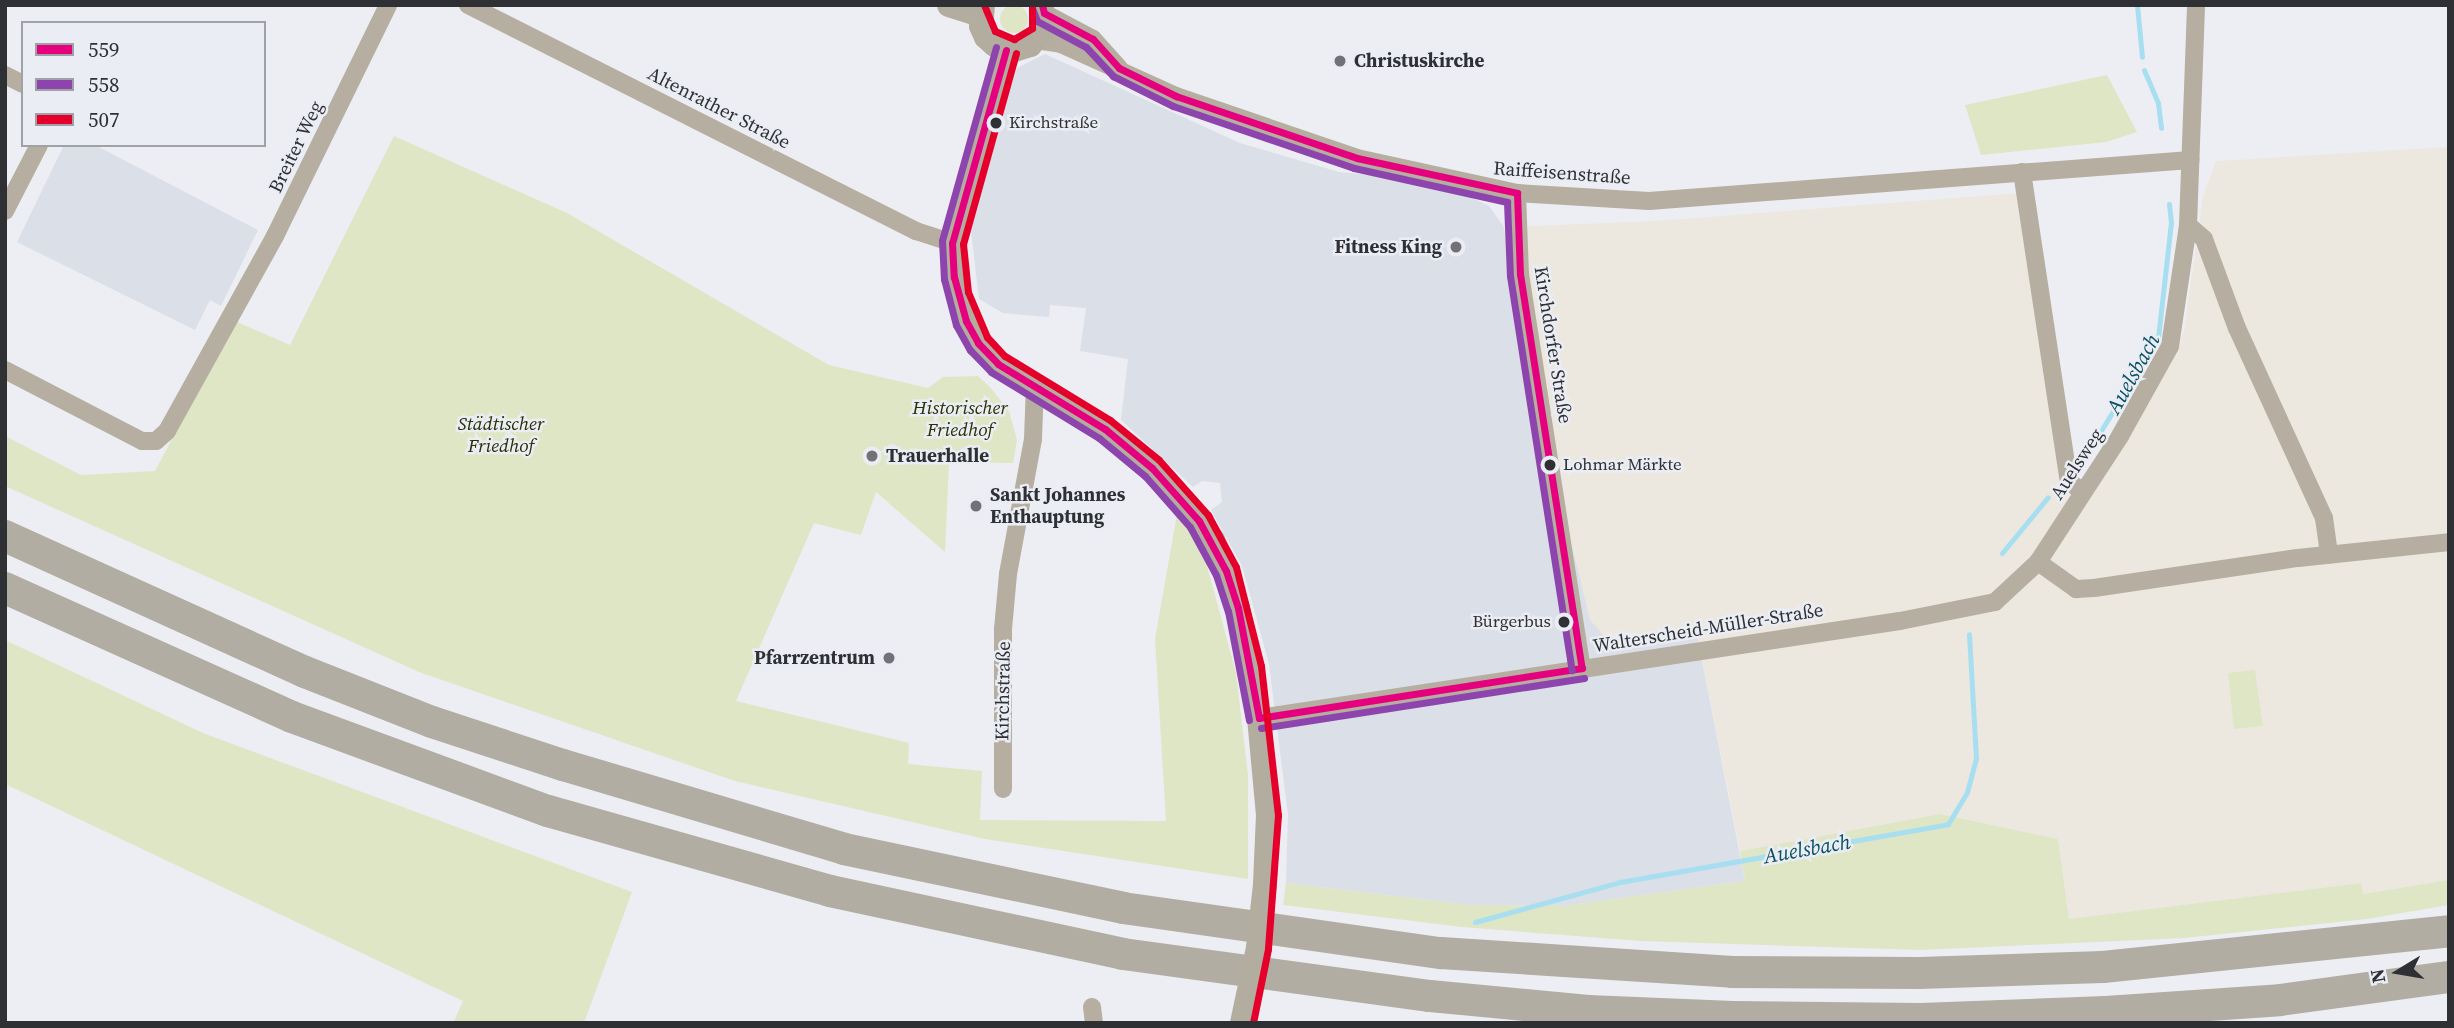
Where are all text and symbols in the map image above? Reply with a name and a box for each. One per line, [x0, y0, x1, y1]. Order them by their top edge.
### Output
legend [21, 21, 266, 147]
text: 559 [88, 35, 120, 64]
place label: Christuskirche [1354, 50, 1484, 72]
marker: Christuskirche [1332, 53, 1348, 69]
street label: Altenrather Straße [644, 62, 794, 154]
text: 558 [88, 70, 120, 99]
street label: Breiter Weg [264, 97, 328, 197]
text: 507 [88, 105, 120, 134]
place label: Kirchstraße [1009, 113, 1098, 133]
marker: Kirchstraße [989, 116, 1003, 130]
street label: Raiffeisenstraße [1493, 157, 1631, 189]
place label: Fitness King [1334, 236, 1442, 258]
marker: Fitness King [1448, 239, 1464, 255]
street label: Kirchdorfer Straße [1529, 265, 1577, 425]
water label: Auelsbach [2101, 330, 2165, 418]
park label: Historischer Friedhof [912, 397, 1008, 441]
park label: Städtischer Friedhof [458, 413, 544, 457]
street label: Auelsweg [2046, 424, 2108, 504]
place label: Trauerhalle [886, 445, 989, 467]
marker: Trauerhalle [864, 448, 880, 464]
place label: Lohmar Märkte [1563, 455, 1682, 475]
marker: Lohmar Märkte [1543, 458, 1557, 472]
place label: Sankt Johannes Enthauptung [990, 484, 1125, 528]
marker: Sankt Johannes Enthauptung [968, 498, 984, 514]
street label: Walterscheid-Müller-Straße [1591, 599, 1825, 657]
place label: Bürgerbus [1472, 612, 1551, 632]
marker: Bürgerbus [1557, 615, 1571, 629]
street label: Kirchstraße [991, 641, 1015, 741]
place label: Pfarrzentrum [754, 647, 875, 669]
marker: Pfarrzentrum [881, 650, 897, 666]
water label: Auelsbach [1762, 829, 1852, 869]
north arrow [2363, 937, 2433, 1007]
text: N [2363, 967, 2391, 985]

